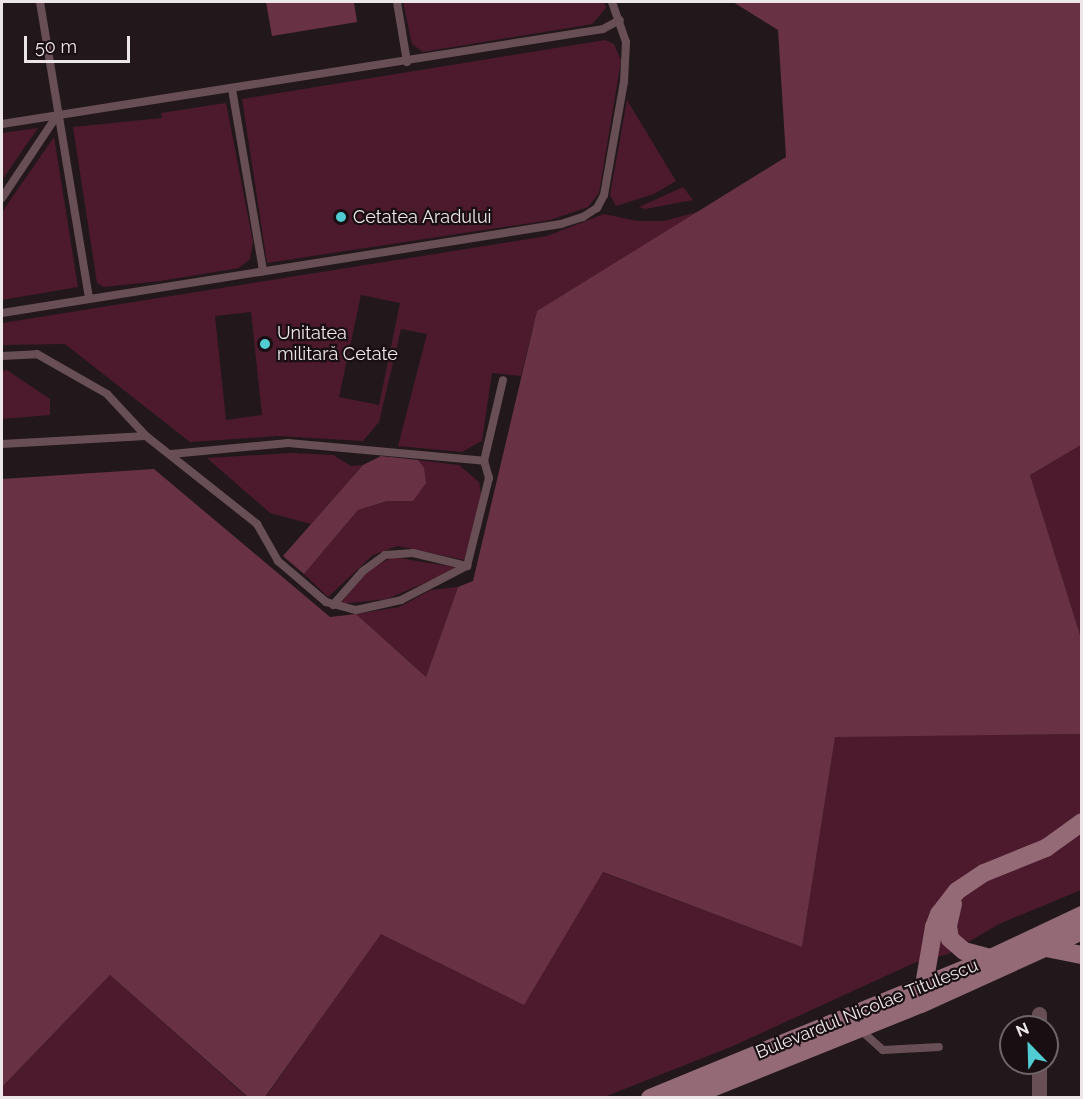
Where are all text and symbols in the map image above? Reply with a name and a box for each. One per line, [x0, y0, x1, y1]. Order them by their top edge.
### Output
scale bar [27, 24, 134, 62]
text: 50 m [35, 36, 77, 57]
place label: Cetatea Aradului [353, 206, 492, 228]
marker: Cetatea Aradului [334, 210, 348, 224]
place label: Unitatea militară Cetate [277, 323, 398, 366]
marker: Unitatea militară Cetate [258, 337, 272, 351]
street label: Bulevardul Nicolae Titulescu [752, 954, 982, 1064]
north arrow [999, 1015, 1059, 1075]
text: N [1013, 1019, 1032, 1041]

